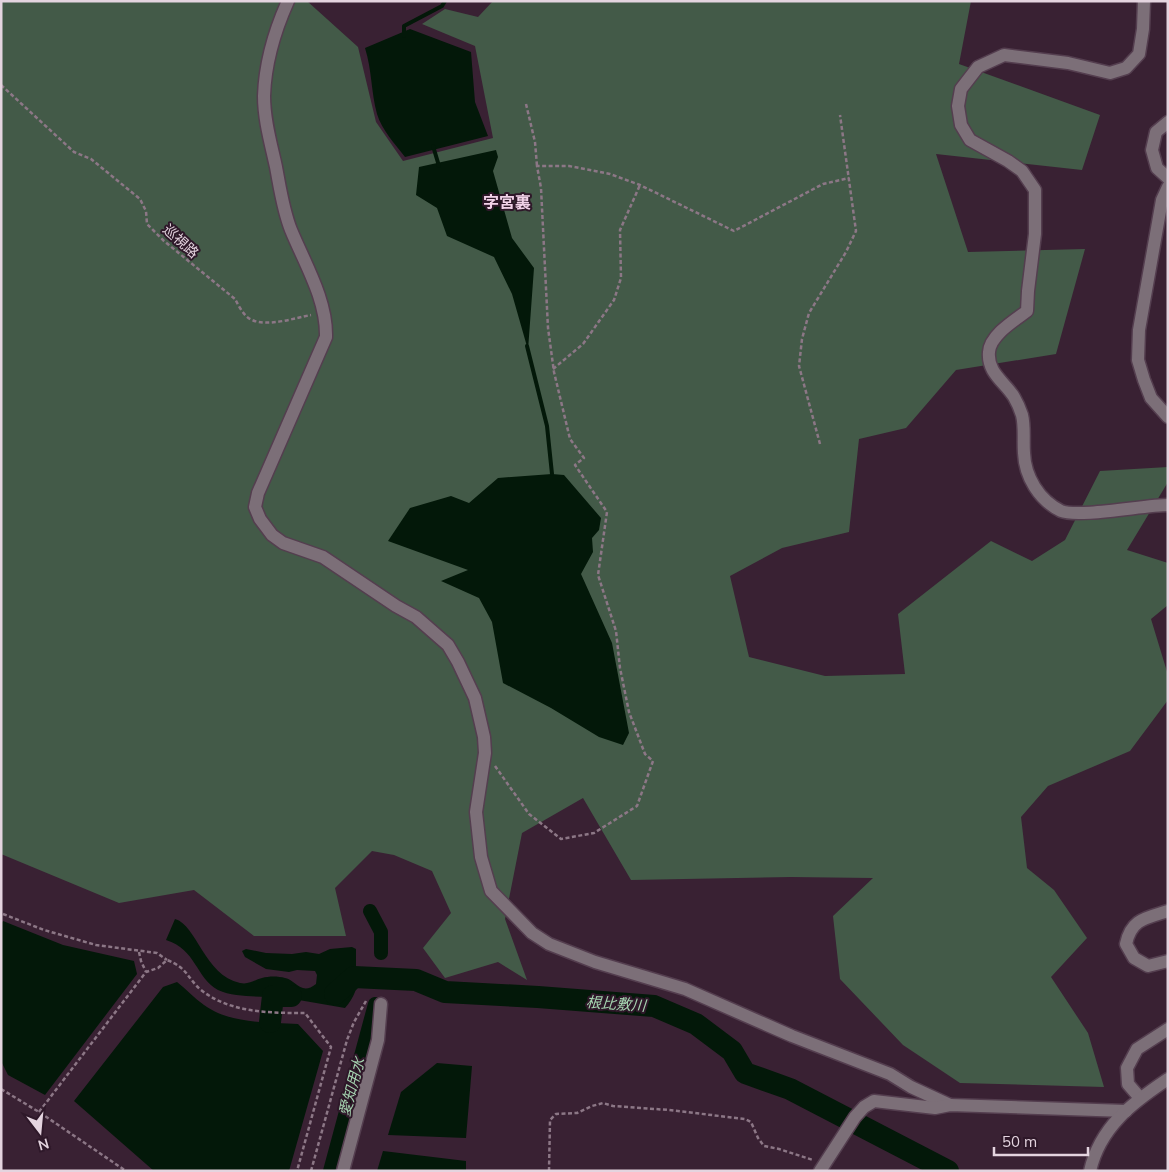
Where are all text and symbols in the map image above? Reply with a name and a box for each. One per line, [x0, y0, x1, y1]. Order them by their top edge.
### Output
district label: 字宮裏 [483, 192, 531, 212]
street label: 巡視路 [159, 220, 203, 262]
water label: 根比敷川 [585, 992, 649, 1015]
water label: 愛知用水 [335, 1054, 369, 1118]
north arrow [15, 1107, 65, 1157]
scale bar [994, 1124, 1088, 1156]
text: 50 m [1002, 1132, 1037, 1151]
text: N [36, 1134, 51, 1155]

